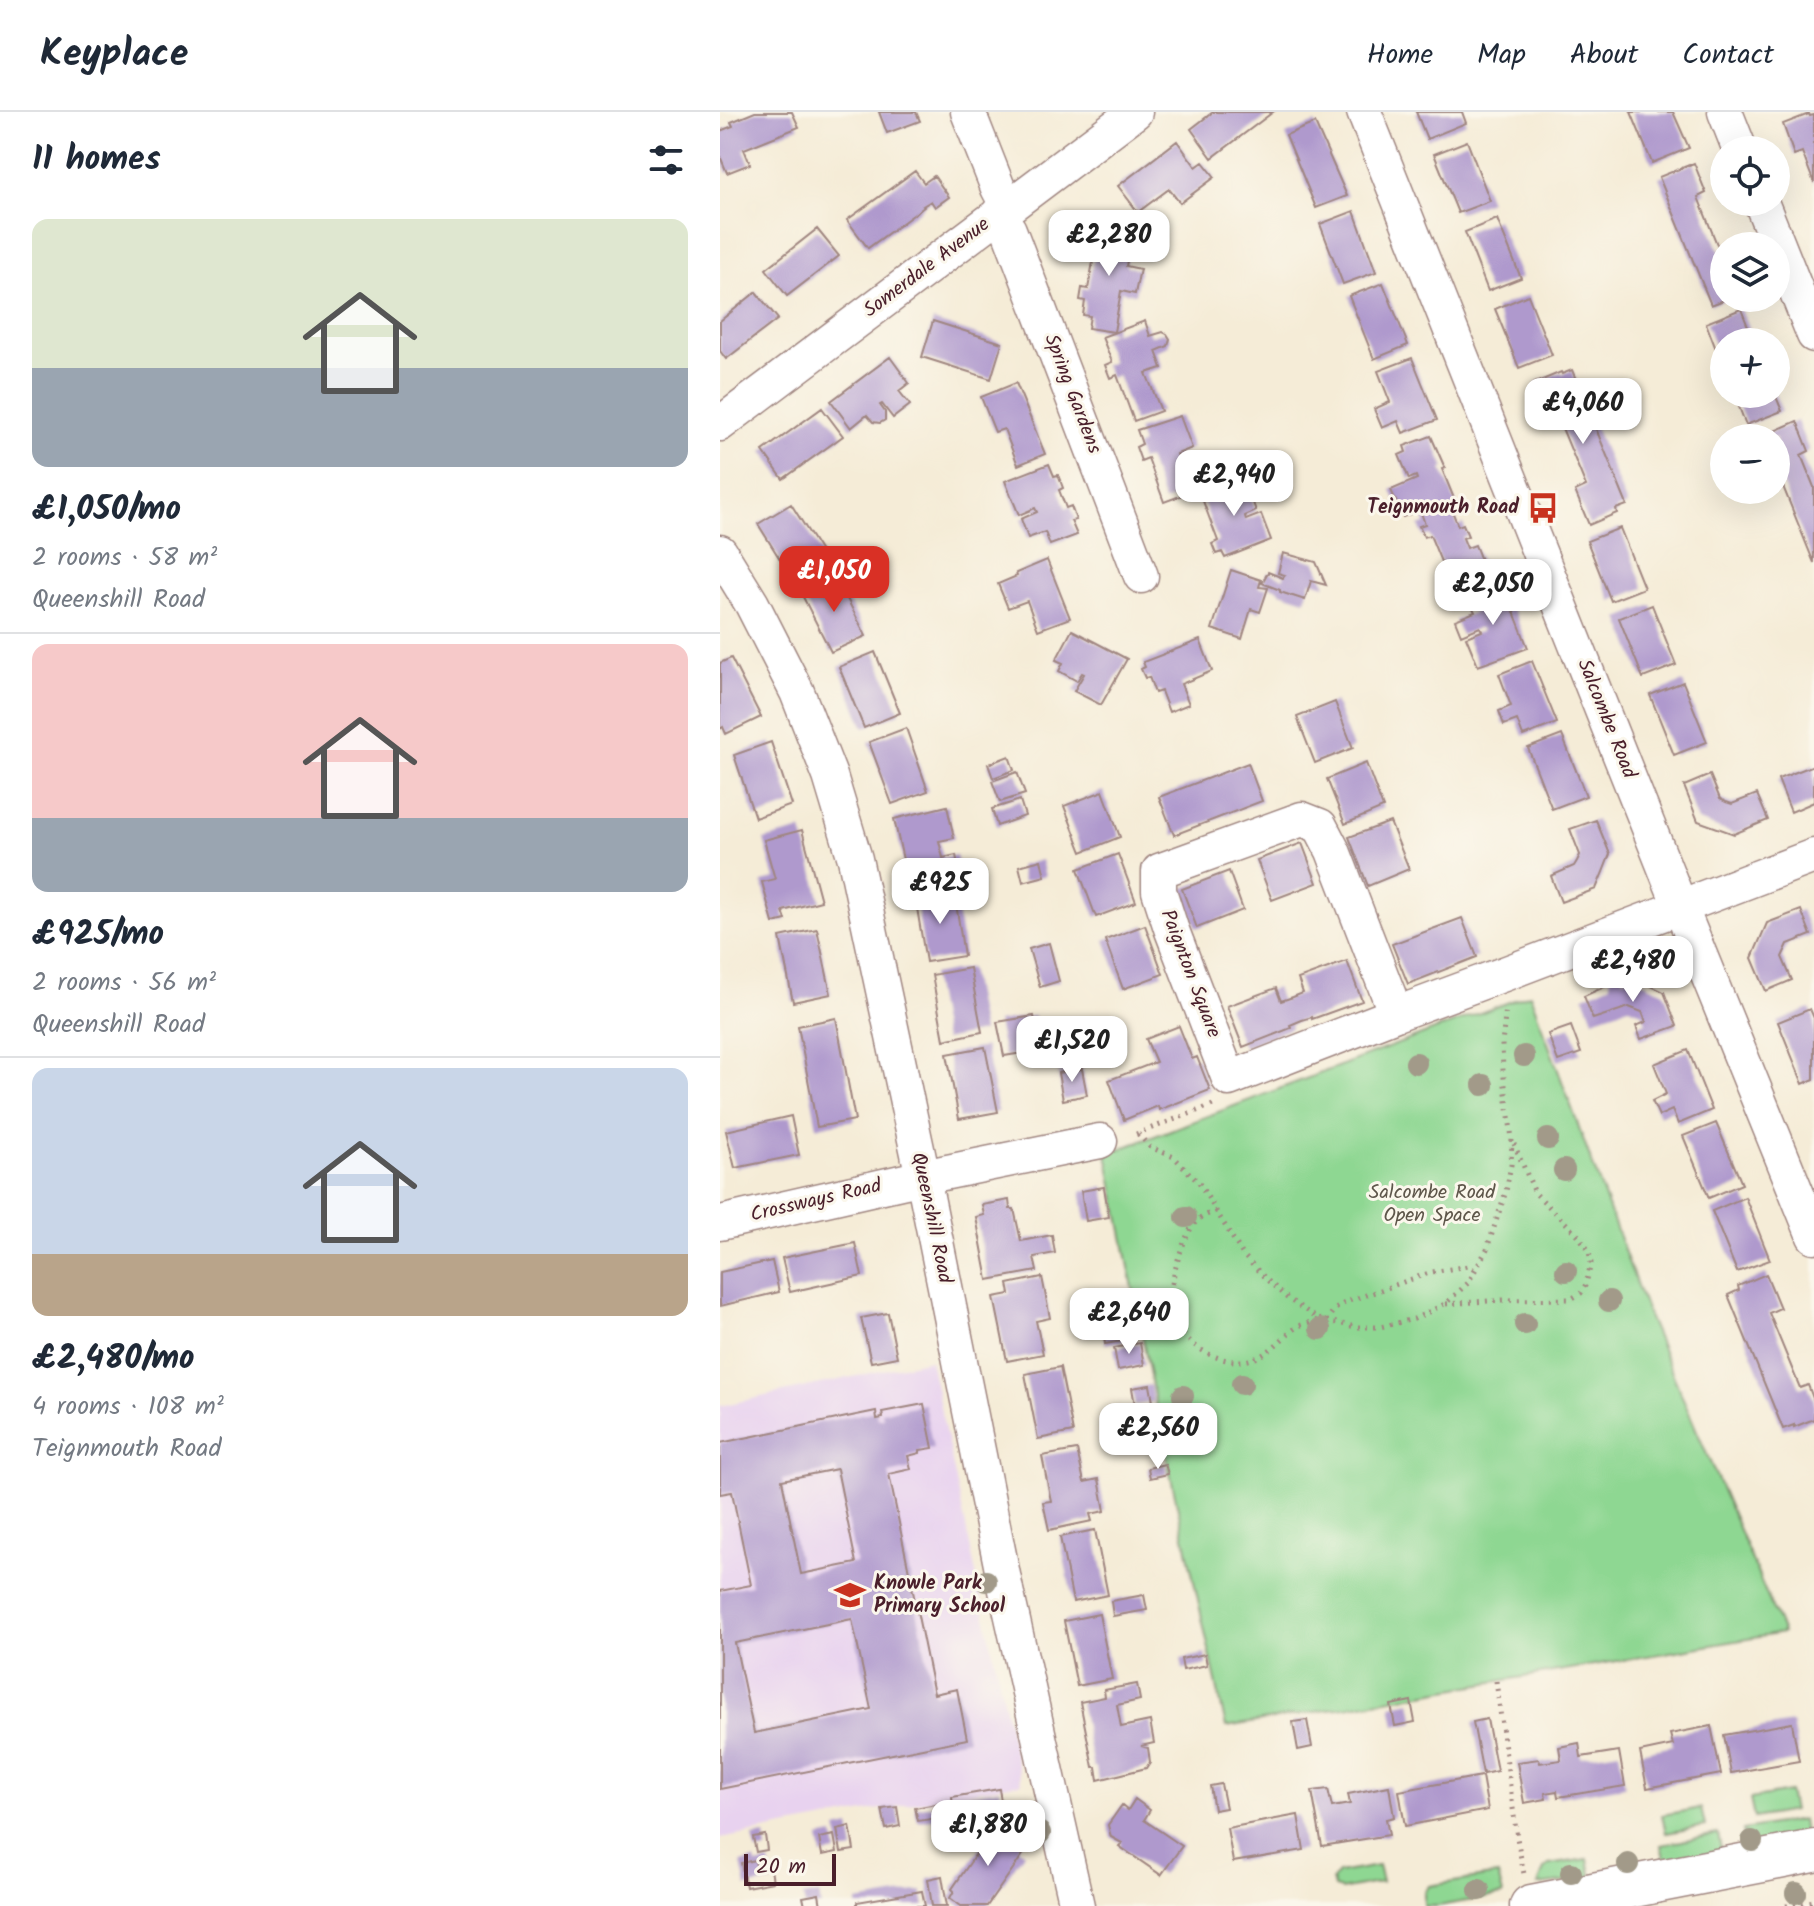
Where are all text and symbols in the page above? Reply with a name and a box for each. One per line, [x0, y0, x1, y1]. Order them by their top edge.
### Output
text: Keyplace [40, 25, 188, 85]
text: Home [1367, 33, 1433, 78]
text: Map [1477, 33, 1526, 78]
text: About [1570, 33, 1638, 78]
text: Contact [1682, 33, 1774, 78]
text: 11 homes [32, 133, 161, 187]
map controls [1710, 136, 1790, 504]
button: locate [1710, 136, 1790, 216]
icon: filters [644, 138, 688, 182]
street label: Somerdale Avenue [857, 210, 997, 326]
pin: £2,280 [1044, 210, 1174, 278]
text: £2,280 [1067, 215, 1151, 257]
button: layers [1710, 232, 1790, 312]
icon: home [288, 271, 432, 415]
button: + [1710, 328, 1790, 408]
street label: Spring Gardens [1034, 329, 1110, 459]
pin: £4,060 [1518, 378, 1648, 446]
text: £4,060 [1543, 383, 1623, 425]
button: − [1710, 424, 1790, 504]
pin: £2,940 [1169, 450, 1299, 518]
text: £2,940 [1193, 455, 1275, 497]
text: £1,050/mo [32, 483, 181, 537]
bus stop icon: Teignmouth Road [1526, 491, 1560, 525]
place label: Teignmouth Road [1367, 492, 1520, 524]
text: 2 rooms · 58 m² [32, 537, 217, 579]
pin: £1,050 [769, 546, 899, 614]
text: £1,050 [797, 551, 871, 593]
pin: £2,050 [1428, 559, 1558, 627]
text: £2,050 [1453, 564, 1533, 606]
text: Queenshill Road [32, 579, 205, 621]
street label: Salcombe Road [1567, 654, 1645, 785]
icon: home [288, 696, 432, 840]
pin: £925 [893, 858, 987, 926]
text: £925 [910, 863, 970, 905]
street label: Paignton Square [1151, 905, 1229, 1043]
text: £925/mo [32, 908, 164, 962]
pin: £2,480 [1568, 936, 1698, 1004]
text: £2,480 [1591, 941, 1675, 983]
text: 2 rooms · 56 m² [32, 962, 216, 1004]
text: Queenshill Road [32, 1004, 205, 1046]
pin: £1,520 [1007, 1016, 1137, 1084]
text: £1,520 [1034, 1021, 1110, 1063]
icon: home [288, 1120, 432, 1264]
street label: Queenshill Road [902, 1150, 961, 1287]
street label: Crossways Road [747, 1170, 886, 1232]
park label: Salcombe Road Open Space [1369, 1177, 1496, 1232]
pin: £2,640 [1064, 1288, 1194, 1356]
text: £2,640 [1088, 1293, 1170, 1335]
text: £2,480/mo [32, 1332, 195, 1386]
text: 4 rooms · 108 m² [32, 1386, 224, 1428]
pin: £2,560 [1093, 1403, 1223, 1471]
text: £2,560 [1117, 1408, 1199, 1450]
text: Teignmouth Road [32, 1428, 222, 1470]
place label: Knowle Park Primary School [874, 1568, 1006, 1623]
school or university icon: Knowle Park Primary School [833, 1578, 867, 1612]
pin: £1,880 [923, 1800, 1053, 1868]
text: £1,880 [949, 1805, 1027, 1847]
scale bar [744, 1850, 836, 1886]
text: 20 m [756, 1850, 806, 1885]

